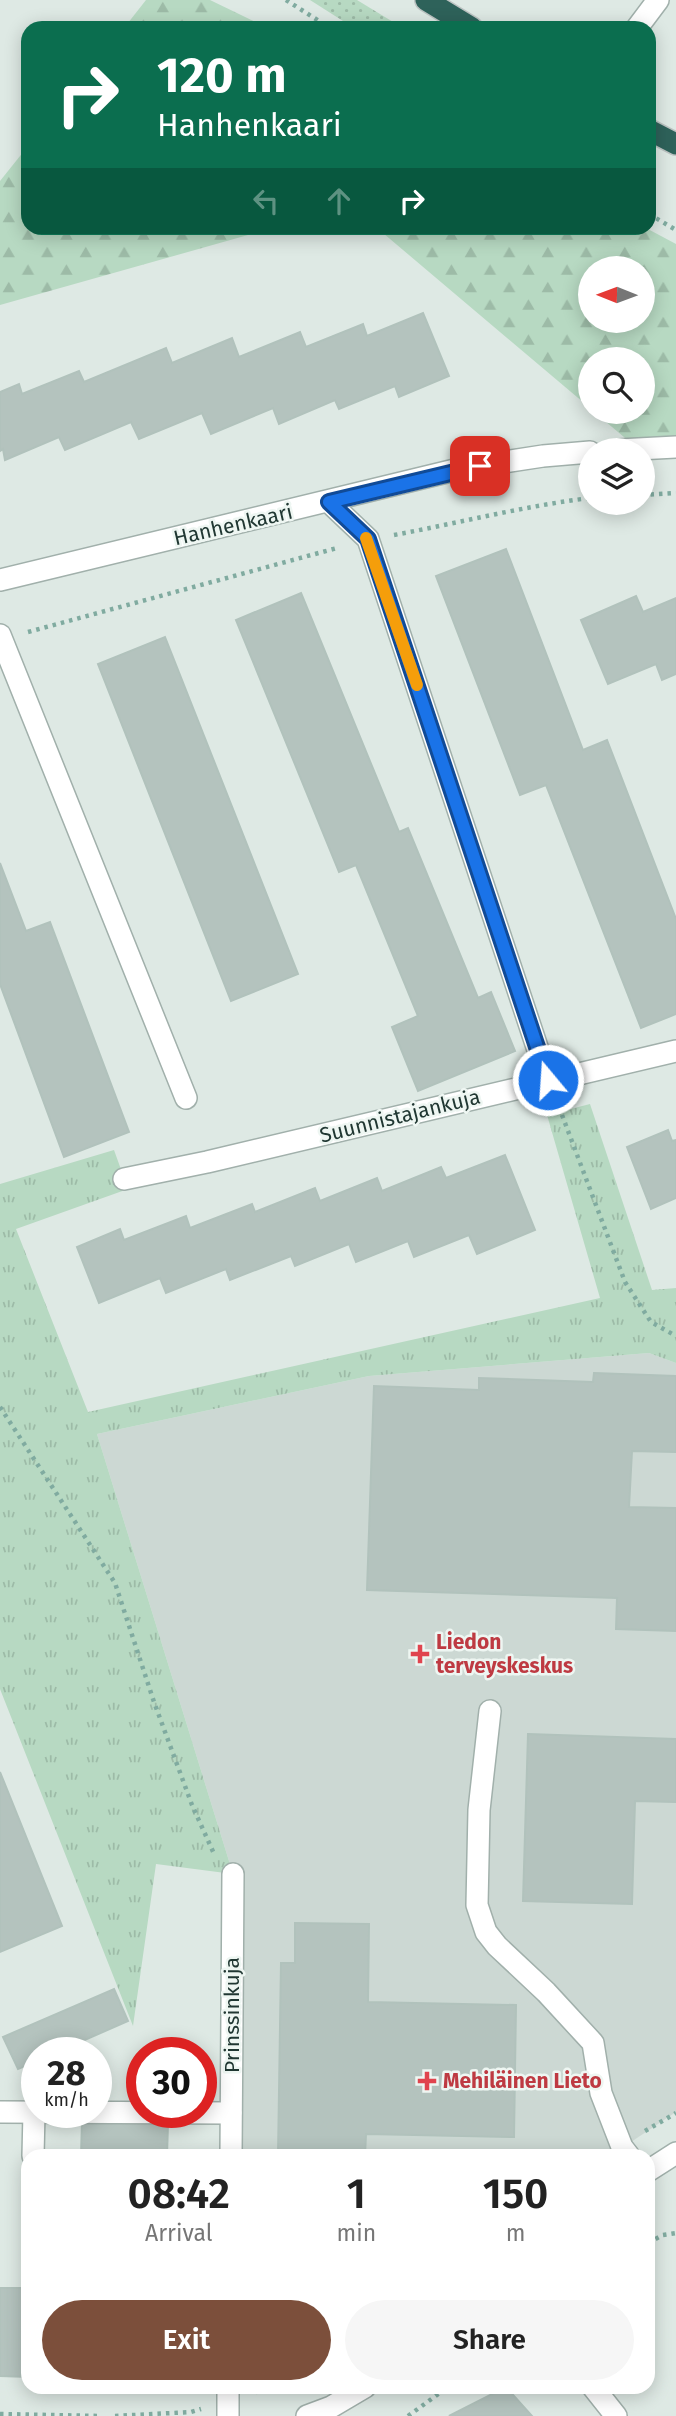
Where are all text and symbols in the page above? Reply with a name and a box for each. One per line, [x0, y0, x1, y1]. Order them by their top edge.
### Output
text: 120 m [157, 46, 287, 105]
icon: right [42, 49, 133, 140]
text: Hanhenkaari [157, 106, 342, 144]
icon: left [247, 182, 285, 220]
icon: ahead [320, 182, 358, 220]
icon: right [393, 182, 431, 220]
north arrow [578, 256, 654, 332]
map controls [578, 256, 655, 515]
button: search [578, 347, 655, 424]
pin [450, 436, 510, 496]
button: layers [578, 438, 655, 515]
icon: arrive [461, 447, 499, 485]
street label: Hanhenkaari [171, 499, 295, 551]
position arrow [511, 1043, 585, 1117]
street label: Suunnistajankuja [317, 1083, 483, 1149]
place label: Liedon terveyskeskus [436, 1629, 573, 1679]
marker: Liedon terveyskeskus [410, 1644, 430, 1664]
street label: Prinssinkuja [219, 1957, 245, 2073]
speed limit sign: 30 [126, 2037, 217, 2128]
text: 28 [47, 2052, 86, 2094]
place label: Mehiläinen Lieto [443, 2068, 602, 2094]
marker: Mehiläinen Lieto [417, 2071, 437, 2091]
text: km/h [44, 2089, 89, 2111]
text: 08:42 [128, 2169, 230, 2219]
text: 1 [347, 2169, 366, 2219]
text: 150 [483, 2169, 548, 2219]
text: Arrival [145, 2219, 212, 2247]
text: min [337, 2219, 376, 2247]
text: m [506, 2219, 525, 2247]
button: Exit [42, 2300, 331, 2380]
button: Share [345, 2300, 634, 2380]

